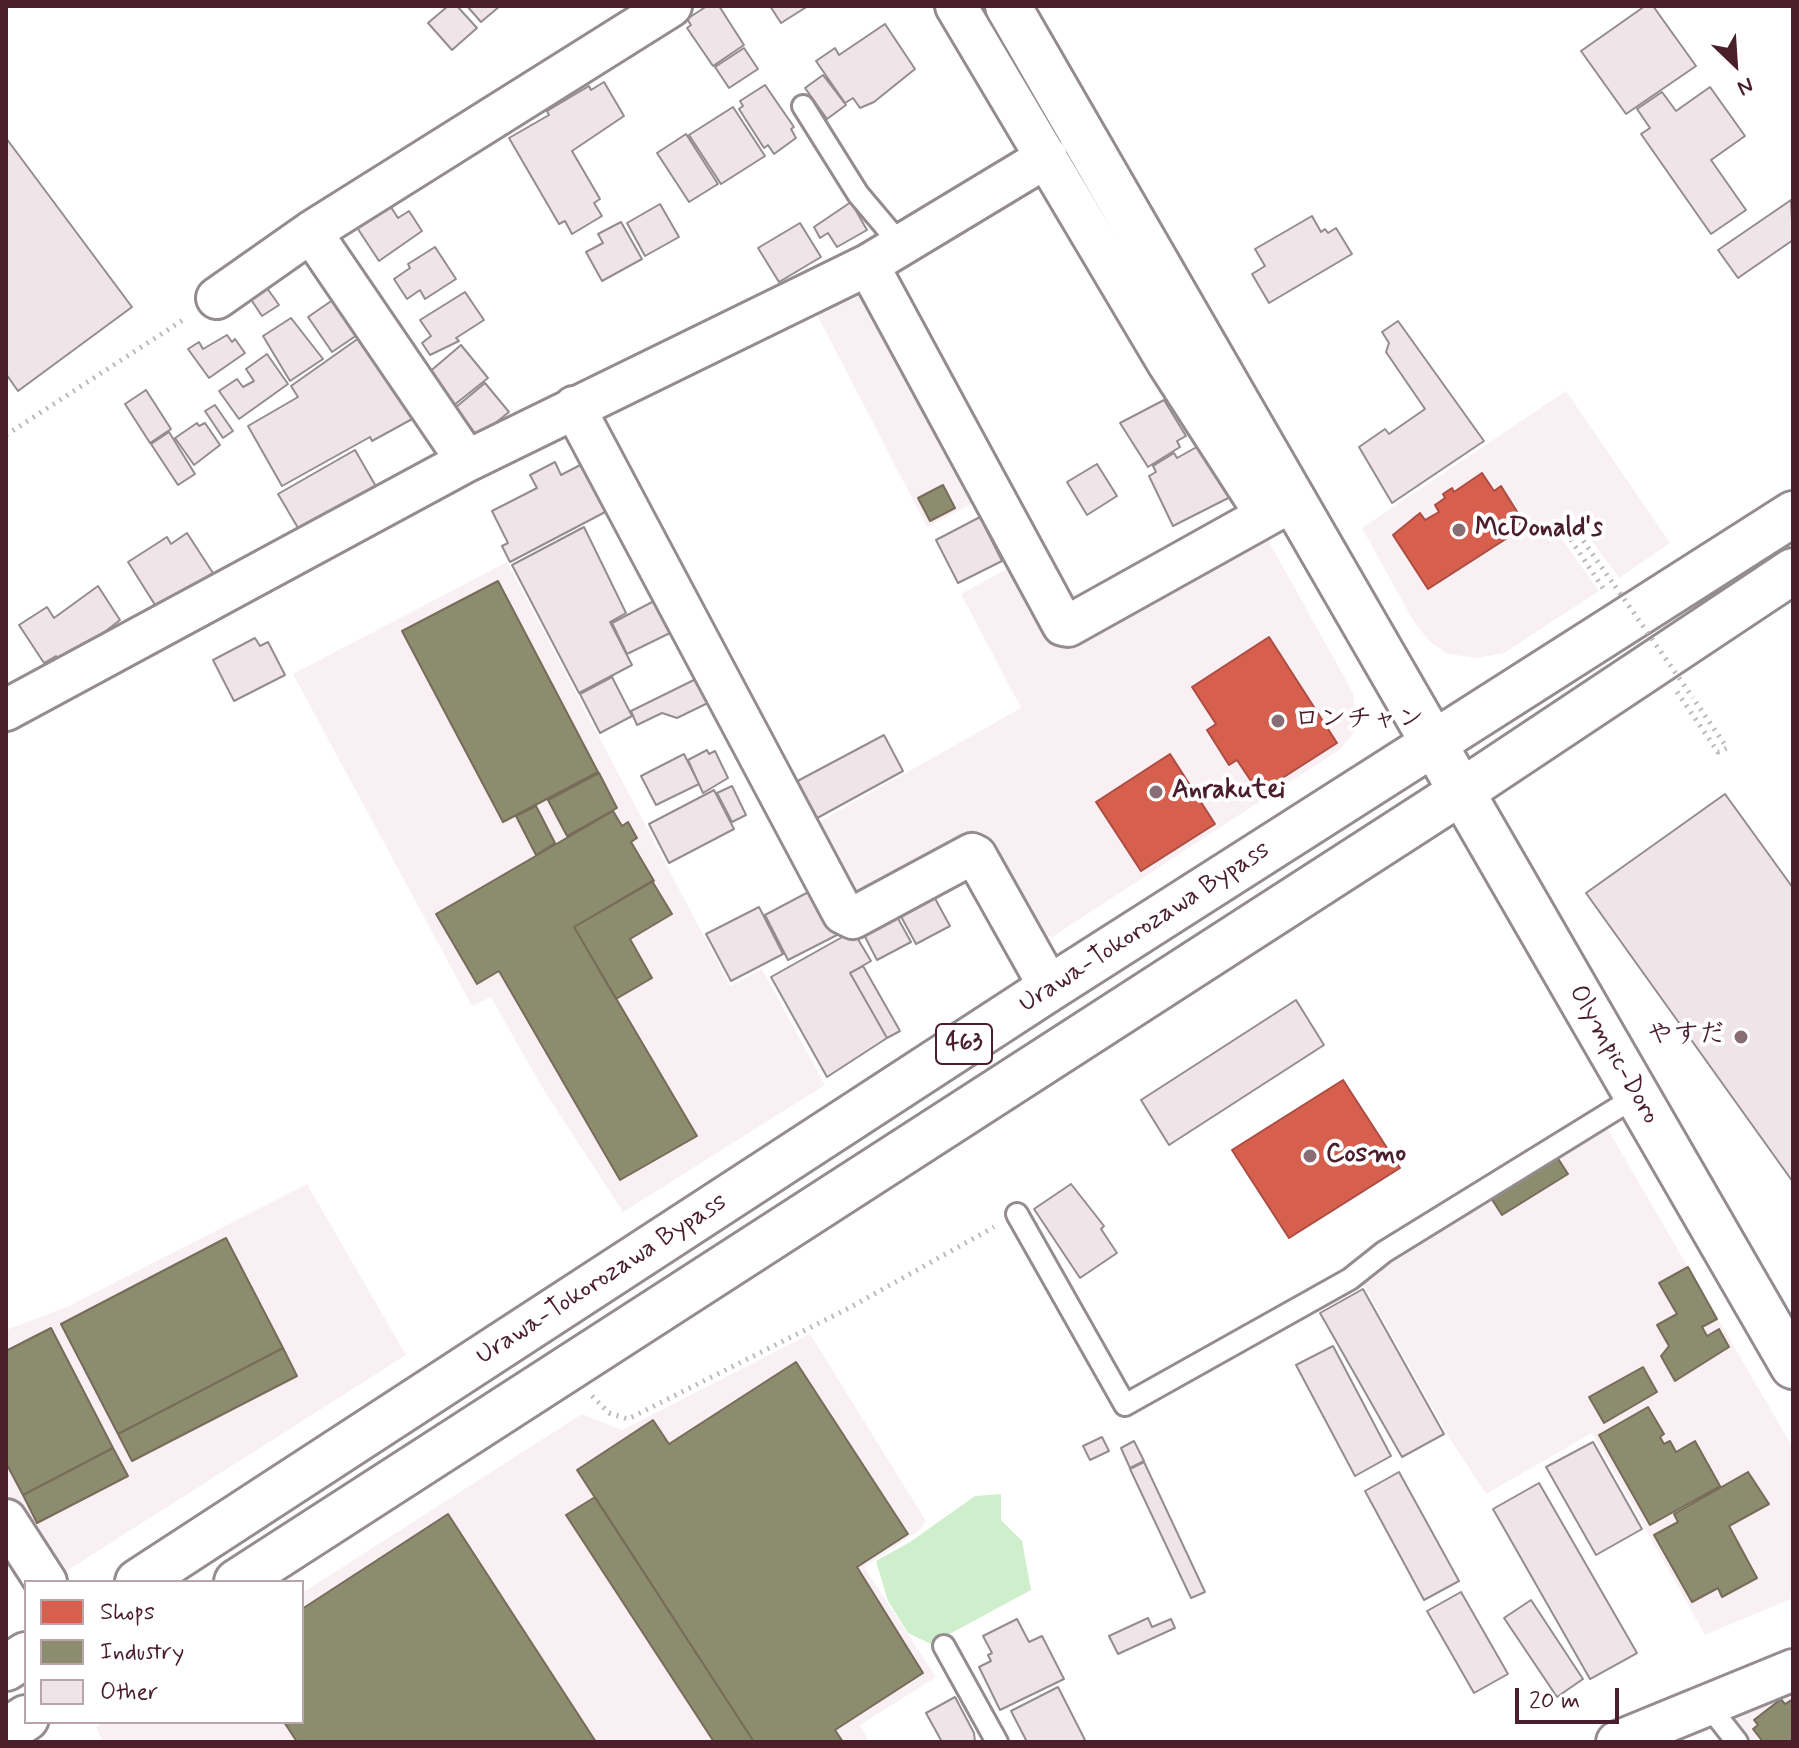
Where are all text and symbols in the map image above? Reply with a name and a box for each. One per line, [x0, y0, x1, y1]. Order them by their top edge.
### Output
north arrow [1695, 24, 1775, 104]
text: N [1733, 70, 1758, 102]
place label: McDonald's [1475, 514, 1603, 546]
marker: McDonald's [1450, 521, 1468, 539]
place label: ロンチャン [1294, 705, 1424, 737]
marker: ロンチャン [1269, 712, 1287, 730]
place label: Anrakutei [1172, 776, 1285, 808]
marker: Anrakutei [1147, 783, 1165, 801]
street label: Urawa-Tokorozawa Bypass [1014, 835, 1276, 1021]
street label: Olympic-Doro [1561, 980, 1665, 1130]
place label: やすだ [1647, 1021, 1725, 1053]
road number: 463 [936, 1024, 992, 1064]
marker: やすだ [1732, 1028, 1750, 1046]
place label: Cosmo [1326, 1140, 1406, 1172]
marker: Cosmo [1301, 1147, 1319, 1165]
street label: Urawa-Tokorozawa Bypass [471, 1187, 733, 1373]
legend [24, 1580, 304, 1724]
text: Shops [100, 1597, 155, 1628]
text: Industry [100, 1637, 184, 1668]
scale bar [1519, 1672, 1623, 1722]
text: Other [100, 1677, 158, 1708]
text: 20 m [1529, 1686, 1580, 1717]

